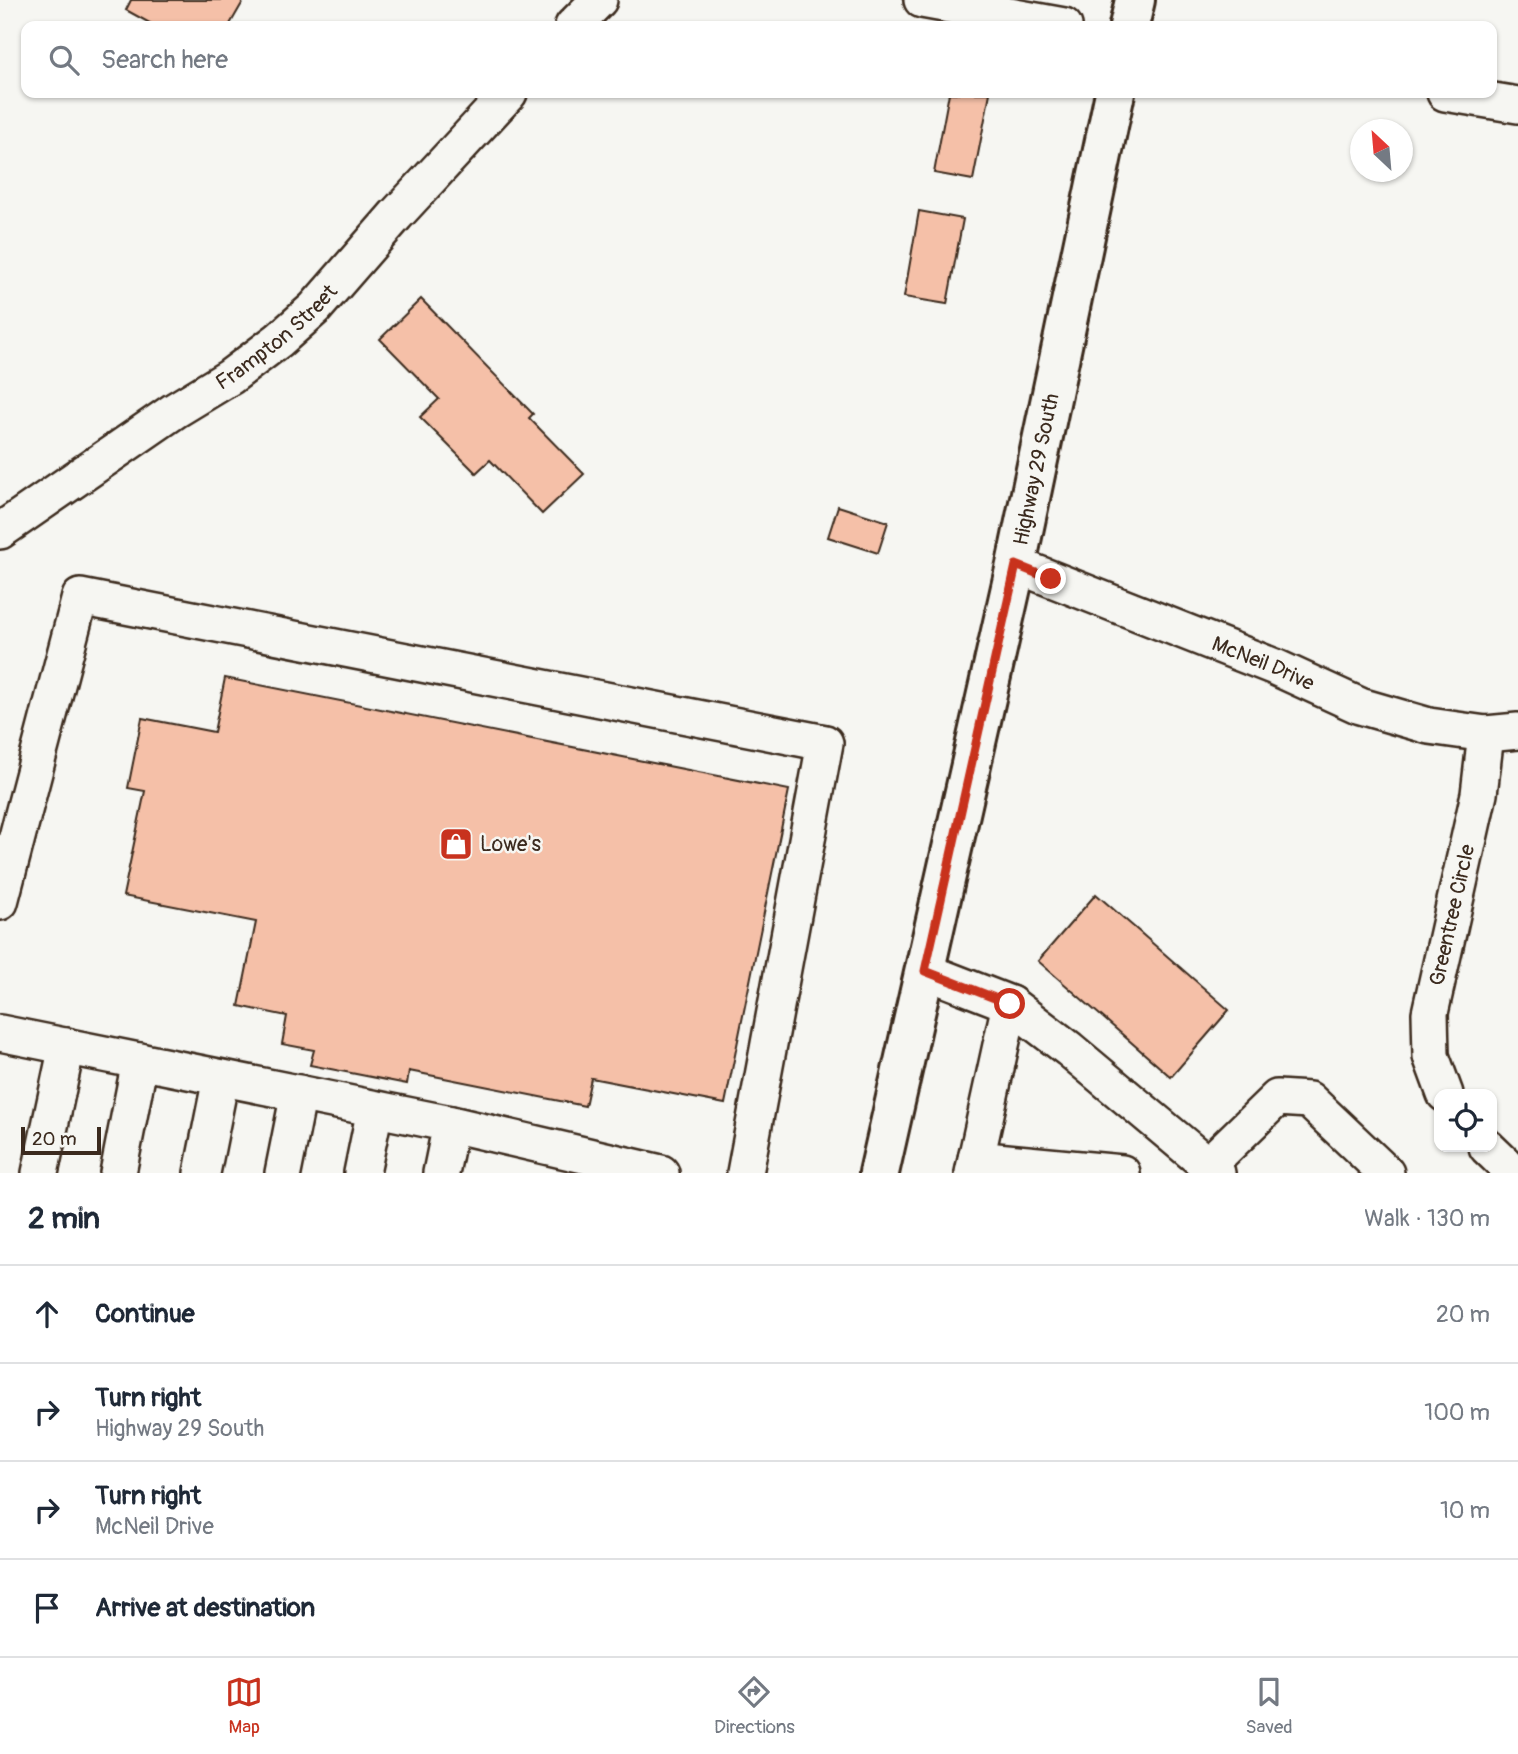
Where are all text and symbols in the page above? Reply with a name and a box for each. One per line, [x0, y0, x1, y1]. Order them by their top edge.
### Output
search box [21, 21, 1497, 98]
icon: search [45, 41, 83, 79]
text: Search here [101, 44, 228, 76]
north arrow [1350, 119, 1413, 182]
street label: Frampton Street [210, 278, 343, 396]
street label: Highway 29 South [1007, 391, 1065, 548]
route end [1035, 563, 1066, 594]
street label: McNeil Drive [1208, 630, 1319, 697]
shop icon: Lowe's [437, 825, 475, 863]
place label: Lowe's [480, 831, 542, 858]
street label: Greentree Circle [1423, 841, 1481, 988]
route start [994, 988, 1025, 1019]
map controls [1434, 1089, 1497, 1152]
button: locate [1434, 1089, 1497, 1152]
scale bar [21, 1124, 102, 1156]
text: 20 m [32, 1127, 77, 1151]
text: 2 min [28, 1200, 100, 1237]
text: Walk · 130 m [1364, 1204, 1490, 1233]
icon: ahead [28, 1295, 66, 1333]
text: Continue [95, 1298, 195, 1330]
text: 20 m [1436, 1300, 1490, 1329]
text: Turn right [95, 1382, 201, 1414]
icon: right [28, 1393, 66, 1431]
text: 100 m [1424, 1398, 1490, 1427]
text: Highway 29 South [95, 1414, 264, 1443]
text: Turn right [95, 1480, 201, 1512]
icon: right [28, 1491, 66, 1529]
text: 10 m [1440, 1496, 1490, 1525]
text: McNeil Drive [95, 1512, 214, 1541]
icon: arrive [28, 1589, 66, 1627]
text: Arrive at destination [95, 1592, 315, 1624]
tab: Map [225, 1673, 263, 1739]
tab: Directions [714, 1673, 795, 1739]
tab: Saved [1245, 1673, 1293, 1739]

